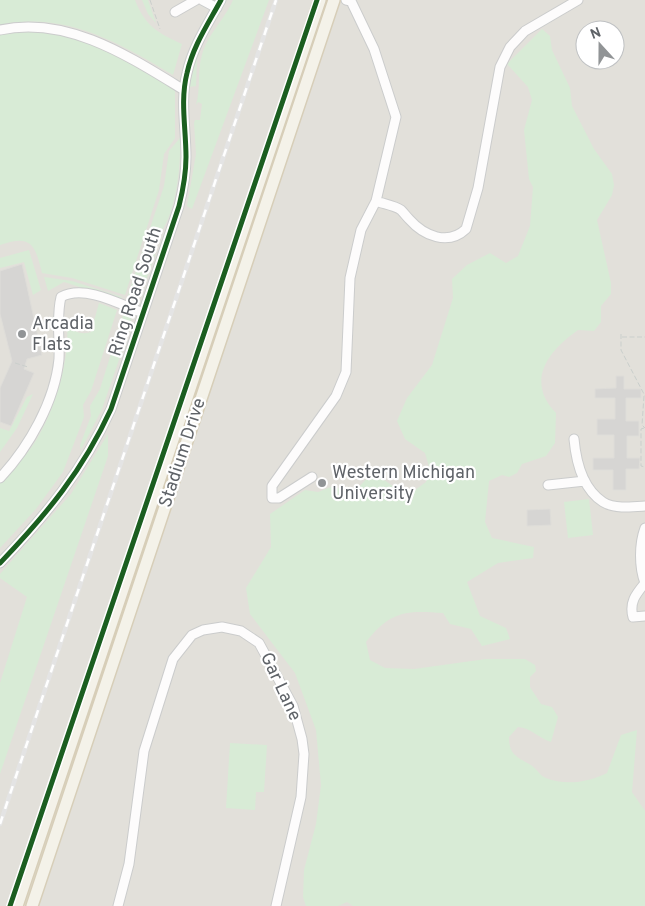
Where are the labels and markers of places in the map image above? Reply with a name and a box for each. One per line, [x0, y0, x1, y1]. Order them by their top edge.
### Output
place label: Arcadia Flats [32, 313, 94, 357]
marker: Arcadia Flats [16, 328, 28, 340]
place label: Western Michigan University [332, 462, 475, 506]
marker: Western Michigan University [316, 477, 328, 489]

